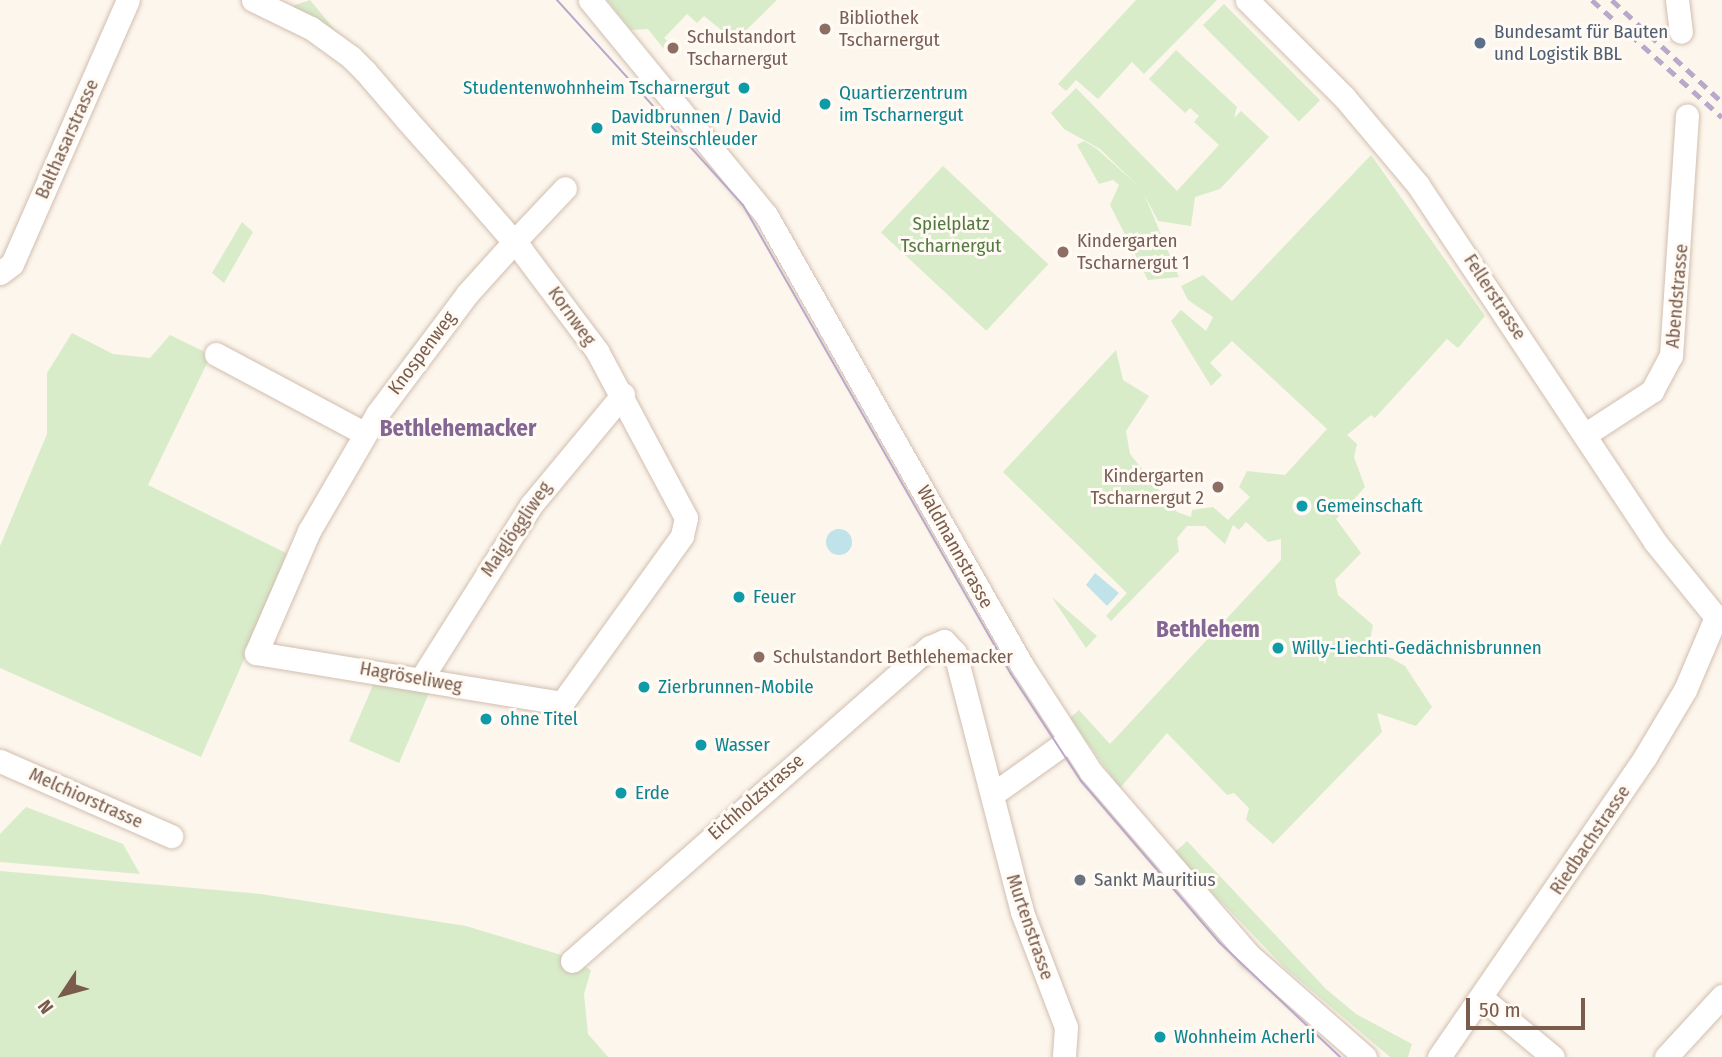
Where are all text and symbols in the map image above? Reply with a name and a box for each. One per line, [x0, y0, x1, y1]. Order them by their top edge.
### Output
place label: Bibliothek Tscharnergut [839, 7, 940, 51]
marker: Bibliothek Tscharnergut [817, 21, 833, 37]
place label: Bundesamt für Bauten und Logistik BBL [1494, 21, 1668, 65]
place label: Schulstandort Tscharnergut [687, 26, 796, 70]
marker: Bundesamt für Bauten und Logistik BBL [1472, 35, 1488, 51]
marker: Schulstandort Tscharnergut [665, 40, 681, 56]
street label: Balthasarstrasse [30, 76, 104, 202]
place label: Studentenwohnheim Tscharnergut [463, 77, 730, 99]
marker: Studentenwohnheim Tscharnergut [736, 80, 752, 96]
place label: Quartierzentrum im Tscharnergut [839, 82, 968, 126]
marker: Quartierzentrum im Tscharnergut [817, 96, 833, 112]
place label: Davidbrunnen / David mit Steinschleuder [611, 106, 782, 150]
marker: Davidbrunnen / David mit Steinschleuder [589, 120, 605, 136]
park label: Spielplatz Tscharnergut [901, 213, 1001, 257]
place label: Kindergarten Tscharnergut 1 [1077, 230, 1190, 274]
street label: Abendstrasse [1661, 243, 1693, 349]
marker: Kindergarten Tscharnergut 1 [1055, 244, 1071, 260]
street label: Fellerstrasse [1459, 250, 1531, 344]
street label: Kornweg [543, 282, 601, 350]
street label: Knospenweg [383, 307, 461, 399]
district label: Bethlehemacker [380, 414, 536, 442]
place label: Kindergarten Tscharnergut 2 [1090, 465, 1204, 509]
street label: Maiglöggliweg [476, 477, 556, 581]
marker: Kindergarten Tscharnergut 2 [1210, 479, 1226, 495]
street label: Waldmannstrasse [912, 482, 998, 612]
place label: Gemeinschaft [1316, 495, 1423, 517]
marker: Gemeinschaft [1294, 498, 1310, 514]
place label: Feuer [753, 586, 796, 608]
marker: Feuer [731, 589, 747, 605]
district label: Bethlehem [1156, 615, 1260, 643]
place label: Willy-Liechti-Gedächnisbrunnen [1292, 637, 1542, 659]
marker: Willy-Liechti-Gedächnisbrunnen [1270, 640, 1286, 656]
place label: Schulstandort Bethlehemacker [773, 646, 1013, 668]
marker: Schulstandort Bethlehemacker [751, 649, 767, 665]
street label: Hagröseliweg [358, 657, 464, 697]
place label: Zierbrunnen-Mobile [658, 676, 814, 698]
marker: Zierbrunnen-Mobile [636, 679, 652, 695]
place label: ohne Titel [500, 708, 578, 730]
marker: ohne Titel [478, 711, 494, 727]
place label: Wasser [715, 734, 770, 756]
marker: Wasser [693, 737, 709, 753]
street label: Eichholzstrasse [703, 749, 809, 845]
street label: Melchiorstrasse [26, 763, 146, 833]
street label: Riedbachstrasse [1545, 781, 1635, 899]
place label: Erde [635, 782, 669, 804]
marker: Erde [613, 785, 629, 801]
place label: Sankt Mauritius [1094, 869, 1216, 891]
street label: Murtenstrasse [1001, 871, 1059, 983]
marker: Sankt Mauritius [1072, 872, 1088, 888]
north arrow [28, 959, 98, 1029]
scale bar [1470, 984, 1589, 1028]
text: N [33, 995, 58, 1018]
text: 50 m [1479, 997, 1521, 1023]
place label: Wohnheim Acherli [1174, 1026, 1315, 1048]
marker: Wohnheim Acherli [1152, 1029, 1168, 1045]

